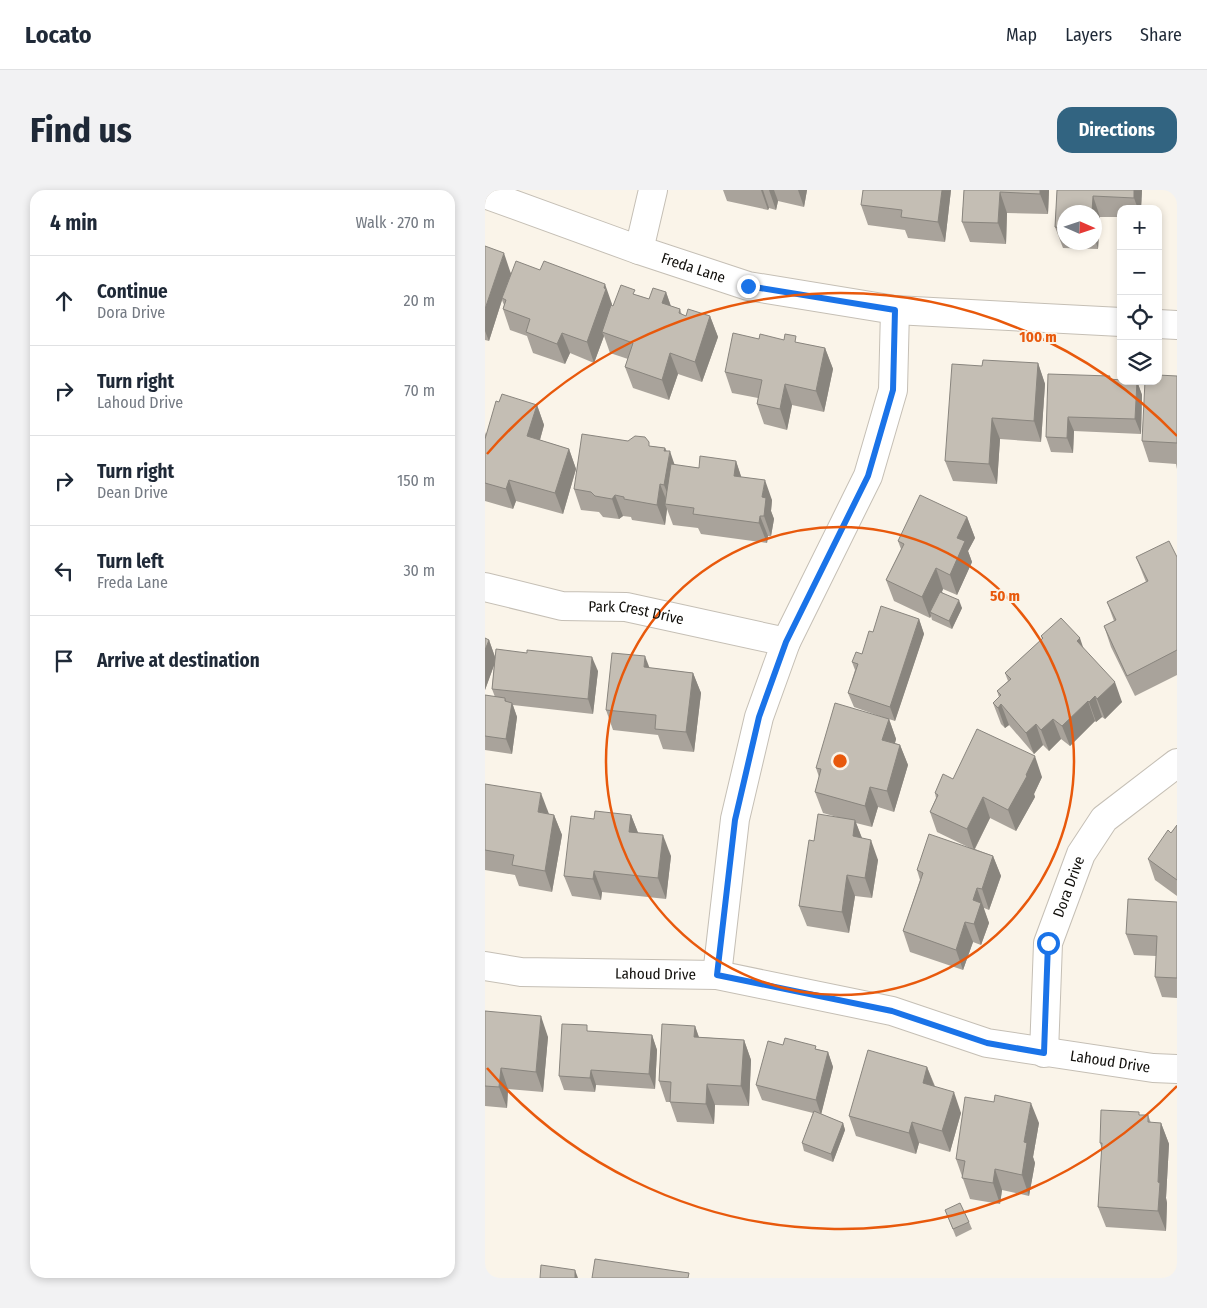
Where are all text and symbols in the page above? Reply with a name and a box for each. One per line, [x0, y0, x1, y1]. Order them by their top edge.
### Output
text: Locato [25, 21, 91, 49]
text: Map [1006, 24, 1037, 46]
text: Layers [1065, 24, 1112, 46]
text: Share [1140, 24, 1182, 46]
button: Directions [1057, 107, 1177, 153]
text: Find us [30, 109, 132, 151]
north arrow [1057, 205, 1102, 250]
map controls [1117, 205, 1162, 385]
button: + [1117, 205, 1162, 250]
text: 4 min [50, 210, 98, 236]
text: Walk · 270 m [356, 213, 435, 232]
street label: Freda Lane [659, 249, 728, 287]
button: − [1117, 250, 1162, 295]
route end [737, 275, 760, 298]
text: Continue [97, 280, 168, 303]
icon: ahead [50, 287, 78, 315]
text: 20 m [404, 291, 435, 310]
button: locate [1117, 295, 1162, 340]
text: Dora Drive [97, 303, 165, 322]
text: 100 m [1019, 328, 1057, 346]
button: layers [1117, 340, 1162, 385]
text: Turn right [97, 370, 174, 393]
icon: right [50, 377, 78, 405]
text: 70 m [404, 381, 435, 400]
text: Lahoud Drive [97, 393, 183, 412]
text: Turn right [97, 460, 174, 483]
icon: right [50, 467, 78, 495]
text: 150 m [397, 471, 435, 490]
text: Dean Drive [97, 483, 168, 502]
text: Turn left [97, 550, 164, 573]
icon: left [50, 557, 78, 585]
text: 30 m [403, 561, 435, 580]
text: Freda Lane [97, 573, 168, 592]
text: 50 m [990, 587, 1020, 605]
street label: Park Crest Drive [588, 597, 686, 628]
icon: arrive [50, 647, 78, 675]
text: Arrive at destination [97, 649, 260, 672]
centre of rings [831, 752, 849, 770]
street label: Dora Drive [1049, 854, 1088, 920]
route start [1037, 932, 1060, 955]
street label: Lahoud Drive [615, 964, 696, 984]
street label: Lahoud Drive [1069, 1047, 1152, 1076]

